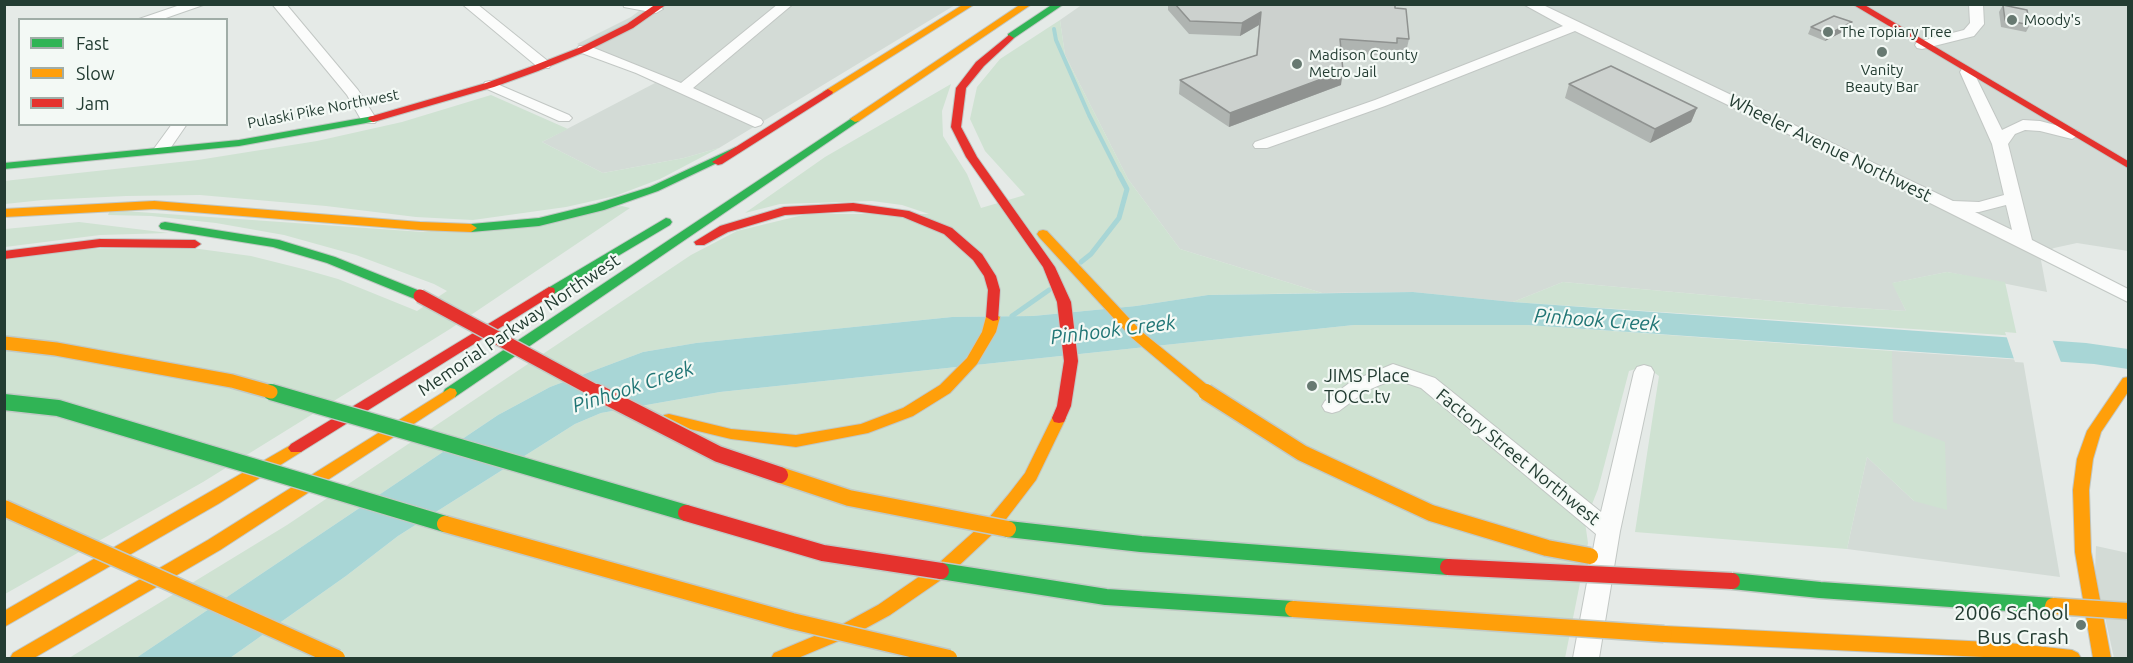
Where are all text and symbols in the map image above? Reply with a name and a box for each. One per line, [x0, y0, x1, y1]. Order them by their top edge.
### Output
place label: Moody's [2024, 11, 2081, 29]
marker: Moody's [2005, 13, 2019, 27]
legend [18, 18, 228, 126]
place label: The Topiary Tree [1840, 23, 1952, 41]
marker: The Topiary Tree [1821, 25, 1835, 39]
text: Fast [76, 33, 109, 53]
marker: Vanity Beauty Bar [1875, 45, 1889, 59]
place label: Madison County Metro Jail [1309, 46, 1418, 81]
marker: Madison County Metro Jail [1290, 57, 1304, 71]
place label: Vanity Beauty Bar [1845, 61, 1919, 96]
text: Slow [76, 63, 115, 83]
street label: Pulaski Pike Northwest [246, 85, 400, 133]
street label: Wheeler Avenue Northwest [1725, 89, 1935, 207]
text: Jam [76, 93, 110, 113]
street label: Memorial Parkway Northwest [414, 249, 624, 401]
water label: Pinhook Creek [1533, 304, 1661, 336]
water label: Pinhook Creek [1049, 310, 1177, 350]
water label: Pinhook Creek [569, 356, 697, 418]
place label: JIMS Place TOCC.tv [1324, 365, 1410, 407]
marker: JIMS Place TOCC.tv [1305, 379, 1319, 393]
street label: Factory Street Northwest [1432, 384, 1604, 530]
place label: 2006 School Bus Crash [1954, 600, 2069, 650]
marker: 2006 School Bus Crash [2074, 618, 2088, 632]

